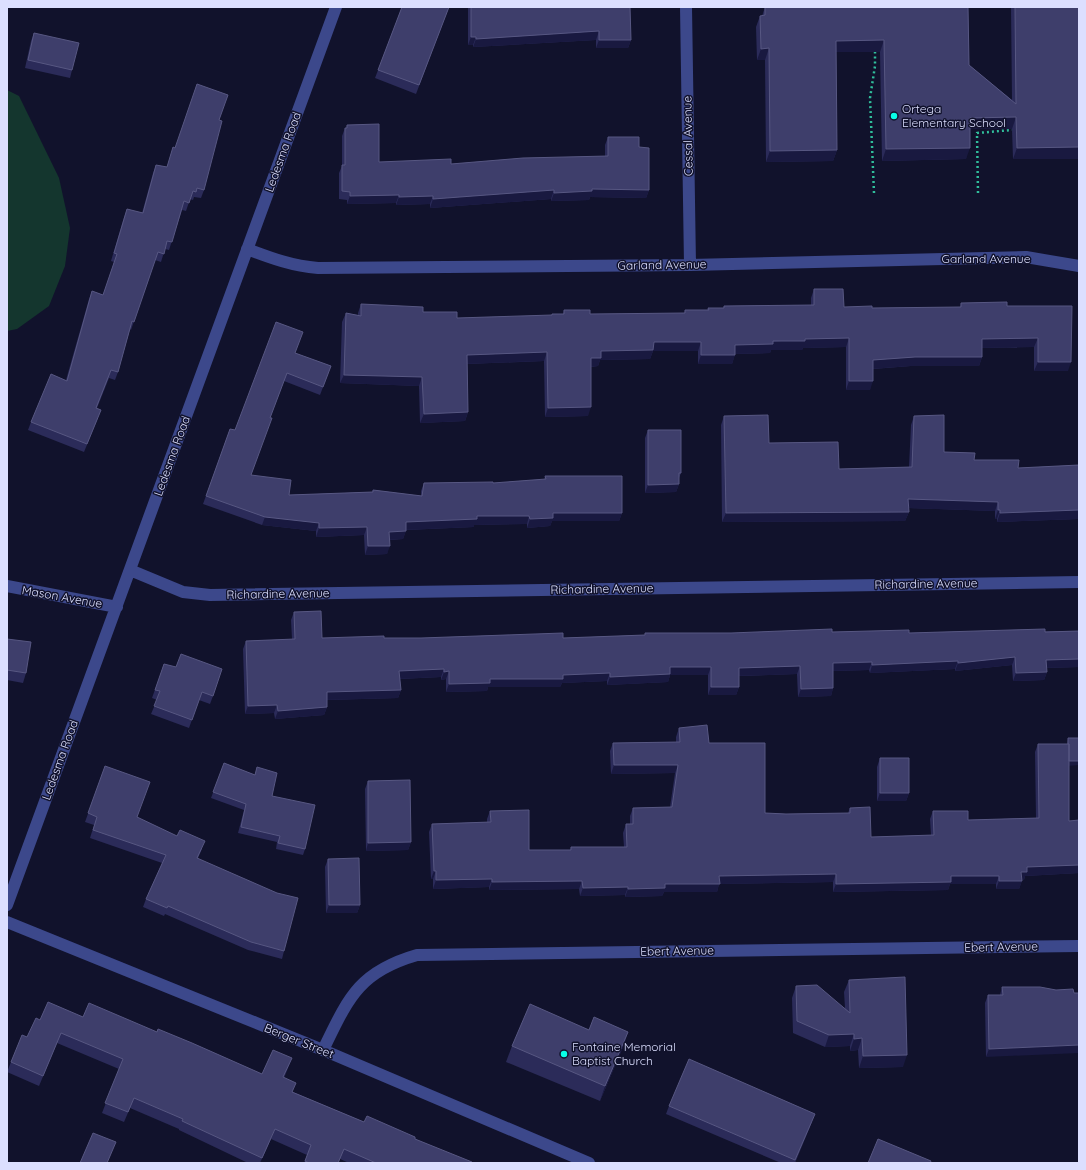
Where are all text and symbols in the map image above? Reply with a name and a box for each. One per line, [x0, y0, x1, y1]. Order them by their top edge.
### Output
street label: Cessal Avenue [679, 96, 696, 176]
place label: Ortega Elementary School [902, 101, 1006, 130]
street label: Ledesma Road [261, 110, 304, 194]
marker: Ortega Elementary School [889, 111, 899, 121]
street label: Garland Avenue [942, 251, 1031, 266]
street label: Garland Avenue [617, 256, 707, 273]
street label: Ledesma Road [150, 414, 193, 498]
street label: Richardine Avenue [874, 575, 978, 592]
street label: Richardine Avenue [550, 580, 654, 597]
street label: Mason Avenue [21, 582, 104, 611]
street label: Richardine Avenue [226, 585, 330, 602]
street label: Ledesma Road [38, 718, 81, 802]
street label: Ebert Avenue [964, 938, 1038, 955]
street label: Ebert Avenue [640, 942, 714, 959]
street label: Berger Street [262, 1020, 336, 1061]
place label: Fontaine Memorial Baptist Church [572, 1039, 676, 1068]
marker: Fontaine Memorial Baptist Church [559, 1049, 569, 1059]

